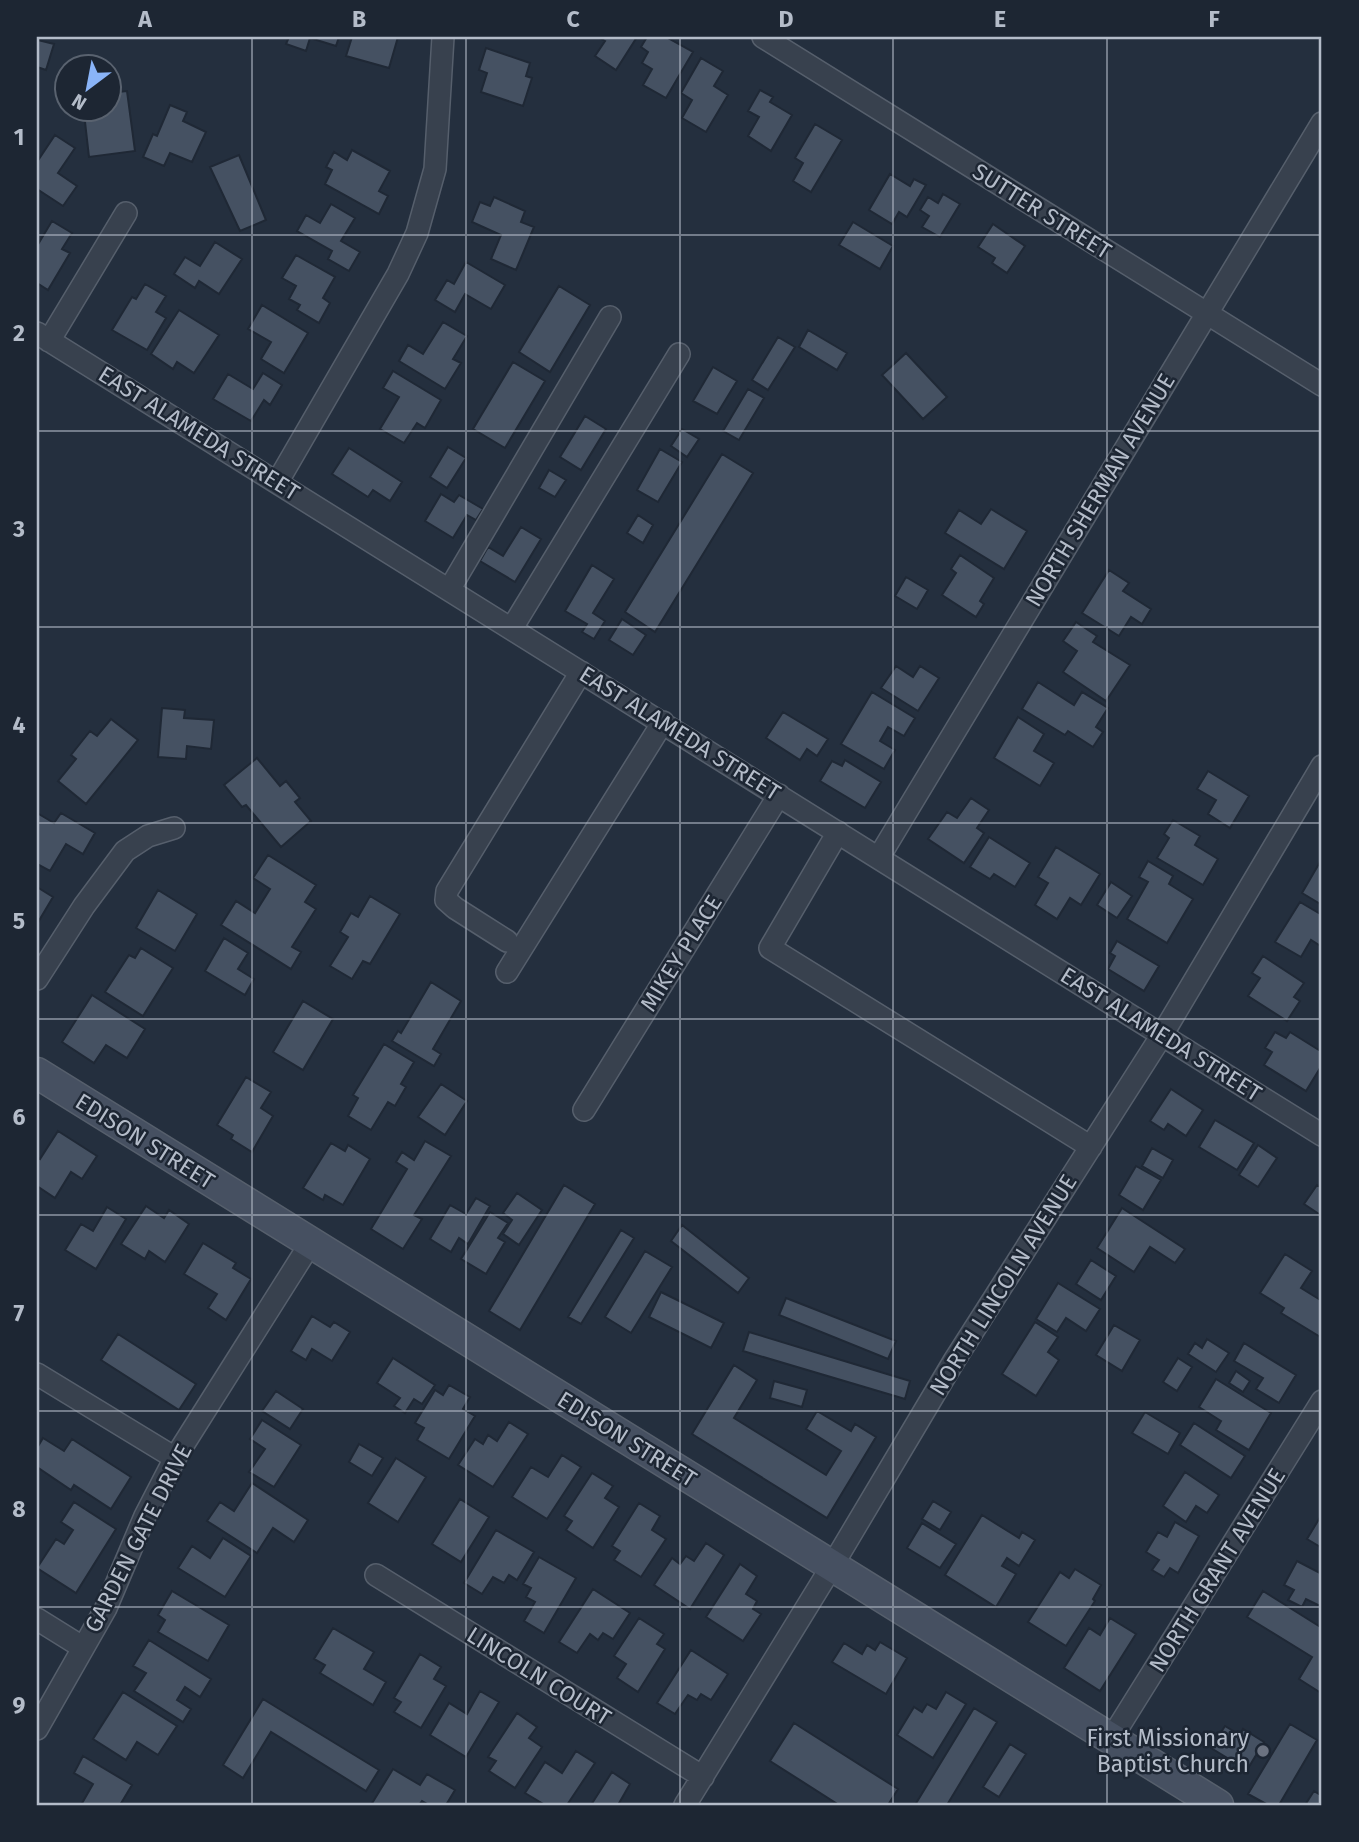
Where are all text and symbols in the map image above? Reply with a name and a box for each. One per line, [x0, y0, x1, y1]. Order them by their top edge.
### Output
text: A [137, 5, 152, 33]
text: B [352, 5, 366, 33]
text: C [566, 5, 580, 33]
text: D [779, 5, 794, 33]
text: E [994, 5, 1006, 33]
text: F [1208, 5, 1220, 33]
north arrow [52, 52, 122, 122]
text: N [68, 89, 91, 115]
text: 1 [14, 123, 24, 151]
street label: SUTTER STREET [967, 157, 1117, 265]
text: 2 [13, 319, 25, 347]
street label: EAST ALAMEDA STREET [93, 360, 305, 506]
street label: NORTH SHERMAN AVENUE [1019, 368, 1181, 612]
text: 3 [12, 515, 25, 543]
street label: EAST ALAMEDA STREET [574, 660, 786, 806]
text: 4 [13, 711, 26, 739]
street label: MIKEY PLACE [634, 890, 728, 1016]
text: 5 [13, 907, 25, 935]
street label: EAST ALAMEDA STREET [1055, 961, 1267, 1107]
street label: EDISON STREET [70, 1087, 220, 1195]
text: 6 [13, 1103, 26, 1131]
street label: NORTH LINCOLN AVENUE [923, 1169, 1083, 1401]
text: 7 [14, 1299, 25, 1327]
street label: EDISON STREET [552, 1385, 702, 1493]
street label: GARDEN GATE DRIVE [78, 1439, 198, 1637]
street label: NORTH GRANT AVENUE [1143, 1463, 1291, 1677]
text: 8 [12, 1495, 26, 1523]
street label: LINCOLN COURT [462, 1621, 616, 1732]
text: 9 [13, 1691, 26, 1719]
place label: First Missionary Baptist Church [1087, 1724, 1250, 1778]
marker: First Missionary Baptist Church [1255, 1743, 1271, 1759]

